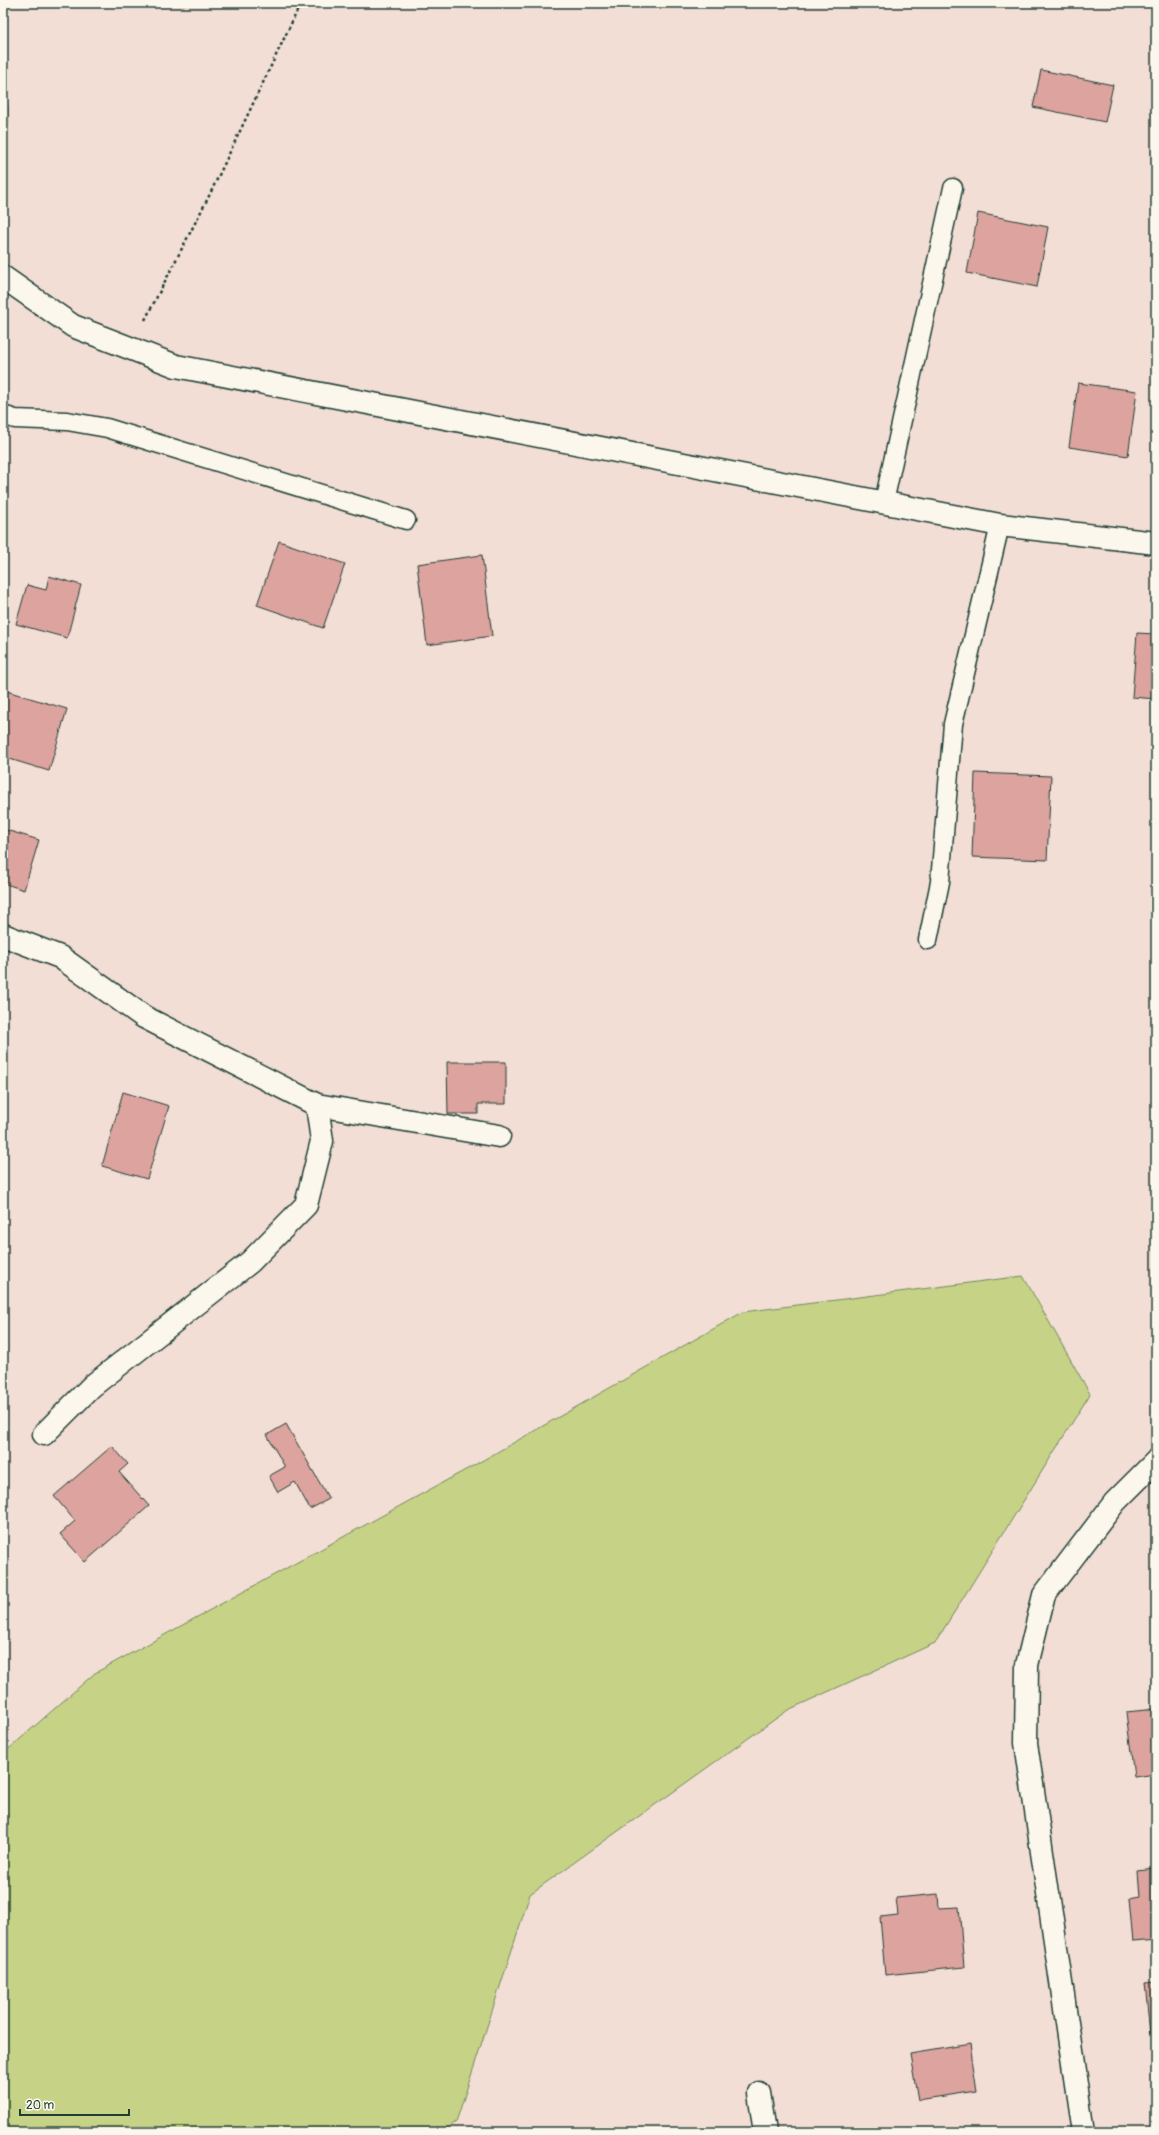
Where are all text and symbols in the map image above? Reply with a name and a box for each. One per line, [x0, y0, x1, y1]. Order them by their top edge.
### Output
scale bar [20, 2091, 129, 2117]
text: 20 m [26, 2098, 55, 2113]

